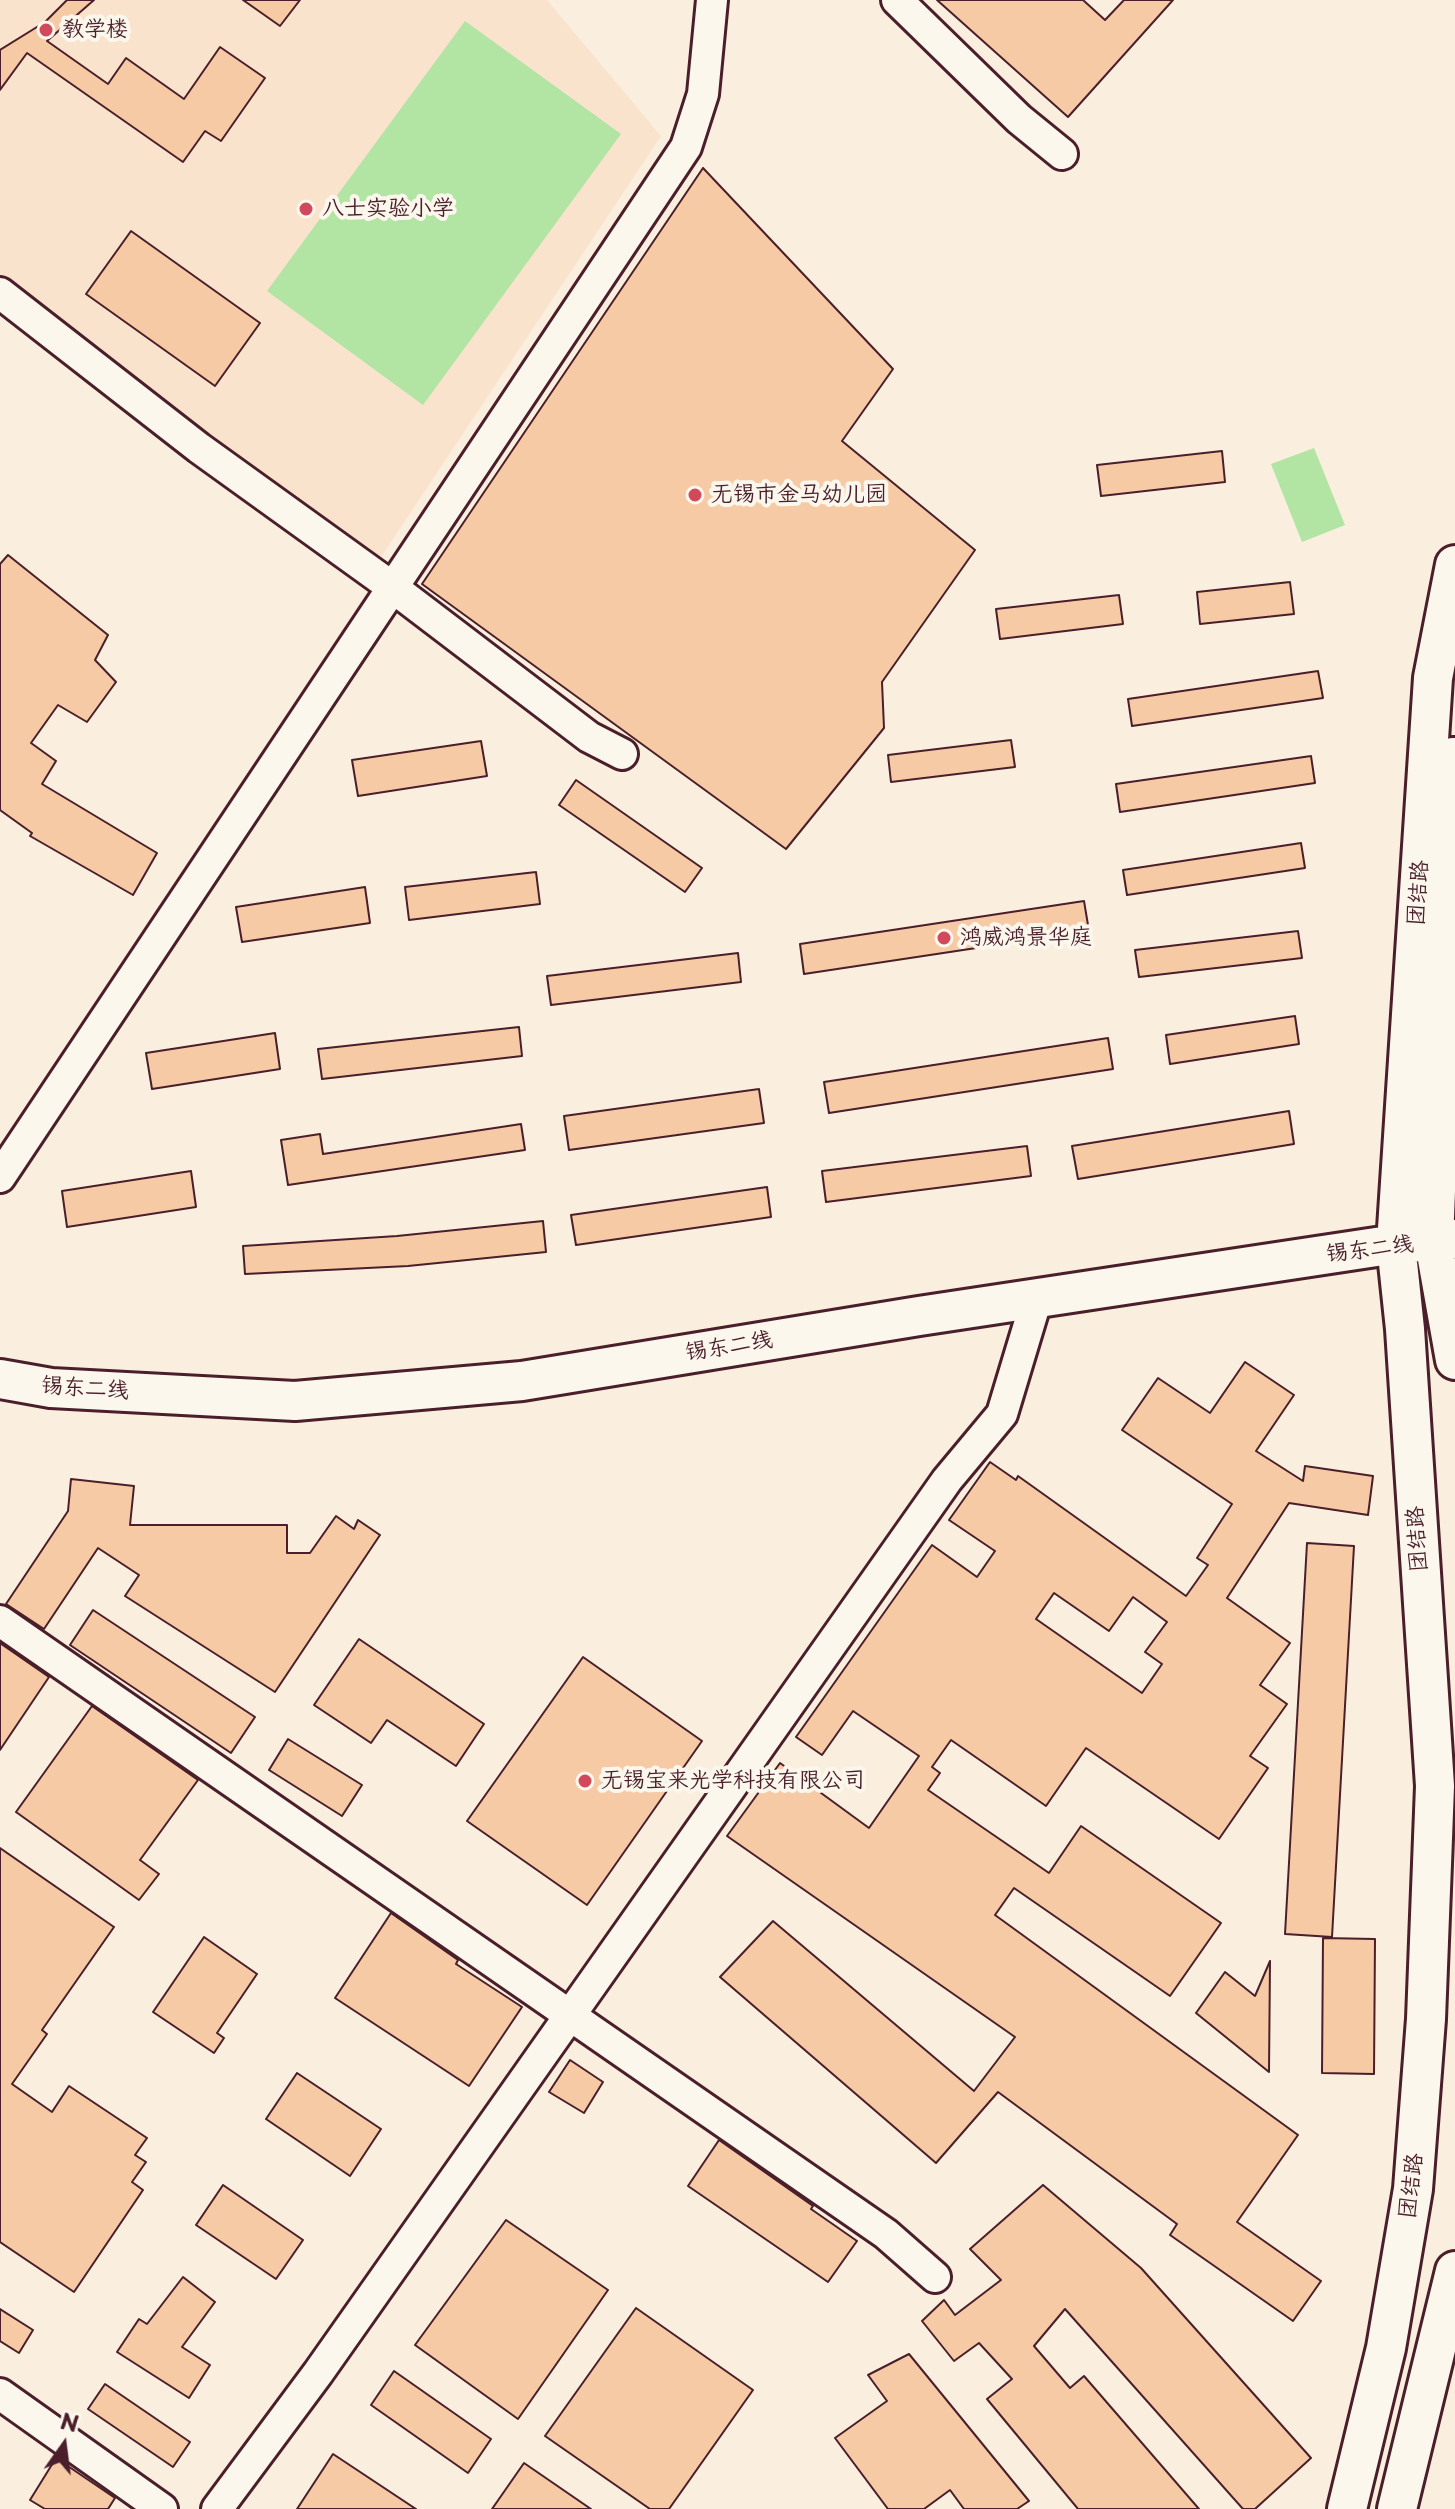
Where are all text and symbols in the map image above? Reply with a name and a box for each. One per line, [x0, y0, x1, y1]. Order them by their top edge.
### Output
place label: 教学楼 [62, 17, 128, 43]
marker: 教学楼 [37, 21, 55, 39]
place label: 八士实验小学 [322, 196, 454, 222]
marker: 八士实验小学 [297, 200, 315, 218]
place label: 无锡市金马幼儿园 [711, 482, 887, 508]
marker: 无锡市金马幼儿园 [686, 486, 704, 504]
street label: 团结路 [1404, 859, 1434, 927]
place label: 鸿威鸿景华庭 [960, 925, 1092, 951]
marker: 鸿威鸿景华庭 [935, 929, 953, 947]
street label: 锡东二线 [1325, 1232, 1415, 1268]
street label: 锡东二线 [683, 1327, 775, 1367]
street label: 锡东二线 [40, 1373, 130, 1405]
street label: 团结路 [1403, 1505, 1433, 1573]
place label: 无锡宝来光学科技有限公司 [601, 1768, 865, 1794]
marker: 无锡宝来光学科技有限公司 [576, 1772, 594, 1790]
street label: 团结路 [1395, 2152, 1429, 2220]
text: N [57, 2403, 82, 2439]
north arrow [24, 2405, 104, 2485]

